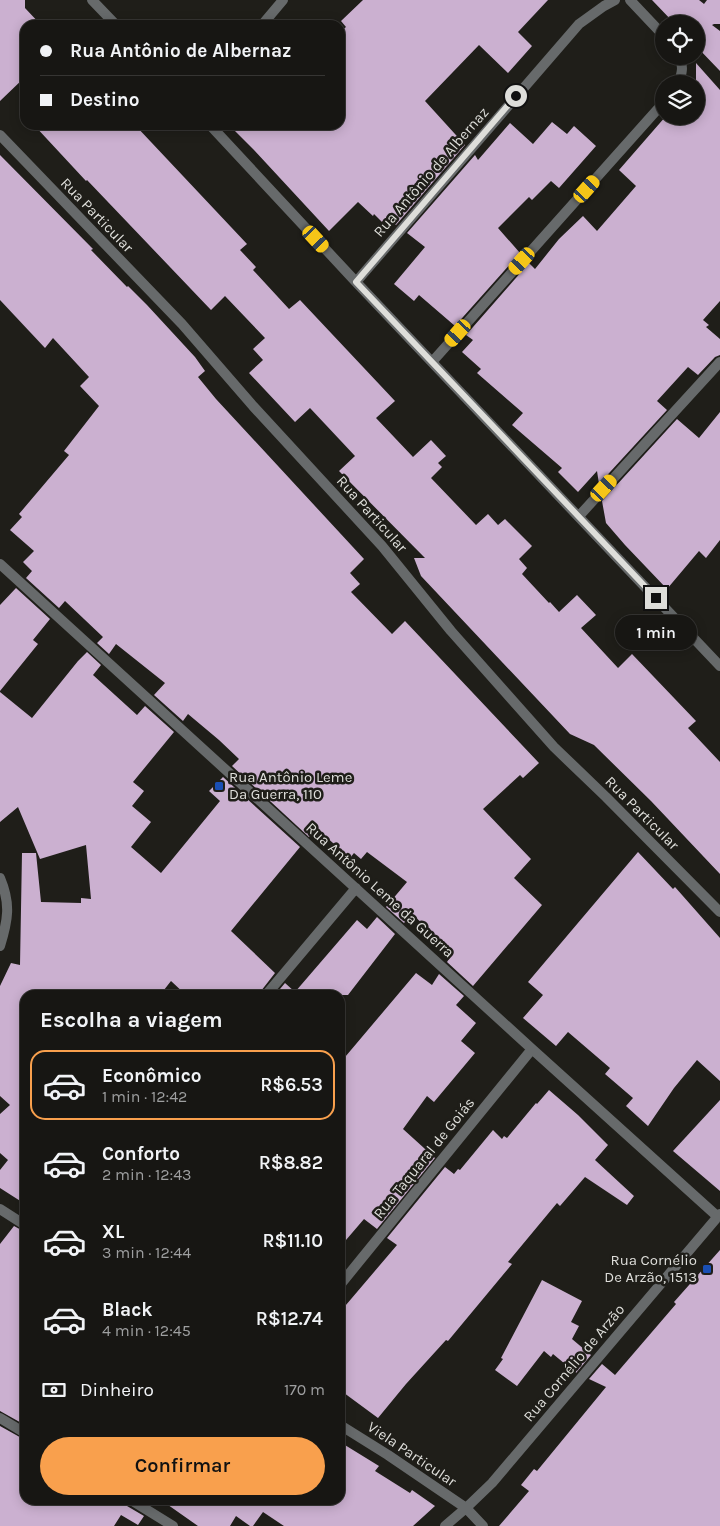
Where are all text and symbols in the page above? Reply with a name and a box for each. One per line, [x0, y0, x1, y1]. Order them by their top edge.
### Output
map controls [655, 15, 705, 125]
button: locate [655, 15, 705, 65]
text: Rua Antônio de Albernaz [70, 40, 291, 62]
button: layers [655, 75, 705, 125]
route start [505, 85, 527, 107]
text: Destino [70, 89, 139, 111]
street label: Rua Antônio de Albernaz [370, 103, 492, 241]
car [571, 173, 602, 205]
street label: Rua Particular [57, 174, 138, 257]
car [300, 223, 331, 255]
car [506, 245, 537, 277]
car [442, 317, 473, 349]
street label: Rua Particular [333, 472, 411, 556]
car [588, 472, 619, 504]
route end [645, 587, 667, 609]
callout: 1 min [615, 616, 697, 650]
text: 1 min [636, 623, 676, 642]
place label: Rua Antônio Leme Da Guerra, 110 [229, 768, 352, 803]
street label: Rua Particular [601, 772, 683, 854]
marker: Rua Antônio Leme Da Guerra, 110 [213, 780, 225, 792]
street label: Rua Antônio Leme da Guerra [302, 819, 458, 961]
text: Escolha a viagem [40, 1007, 223, 1033]
icon: car [42, 1063, 87, 1108]
text: Econômico [102, 1065, 202, 1087]
text: R$6.53 [260, 1074, 323, 1096]
text: 1 min · 12:42 [102, 1087, 187, 1106]
street label: Rua Taquaral de Goiás [370, 1094, 478, 1222]
icon: car [42, 1141, 87, 1186]
text: Conforto [102, 1143, 180, 1165]
text: R$8.82 [259, 1152, 323, 1174]
text: 2 min · 12:43 [102, 1165, 192, 1184]
icon: car [42, 1219, 87, 1264]
text: XL [102, 1221, 124, 1243]
text: R$11.10 [263, 1230, 323, 1252]
text: 3 min · 12:44 [102, 1243, 191, 1262]
place label: Rua Cornélio De Arzão, 1513 [604, 1251, 697, 1286]
marker: Rua Cornélio De Arzão, 1513 [701, 1263, 713, 1275]
icon: car [42, 1297, 87, 1342]
text: Black [102, 1299, 153, 1321]
street label: Rua Cornélio de Arzão [520, 1301, 628, 1425]
text: R$12.74 [256, 1308, 323, 1330]
text: 4 min · 12:45 [102, 1321, 191, 1340]
icon: cash [40, 1376, 68, 1404]
text: Dinheiro [80, 1379, 154, 1401]
text: 170 m [284, 1380, 325, 1399]
street label: Viela Particular [364, 1418, 460, 1491]
button: Confirmar [40, 1437, 325, 1495]

